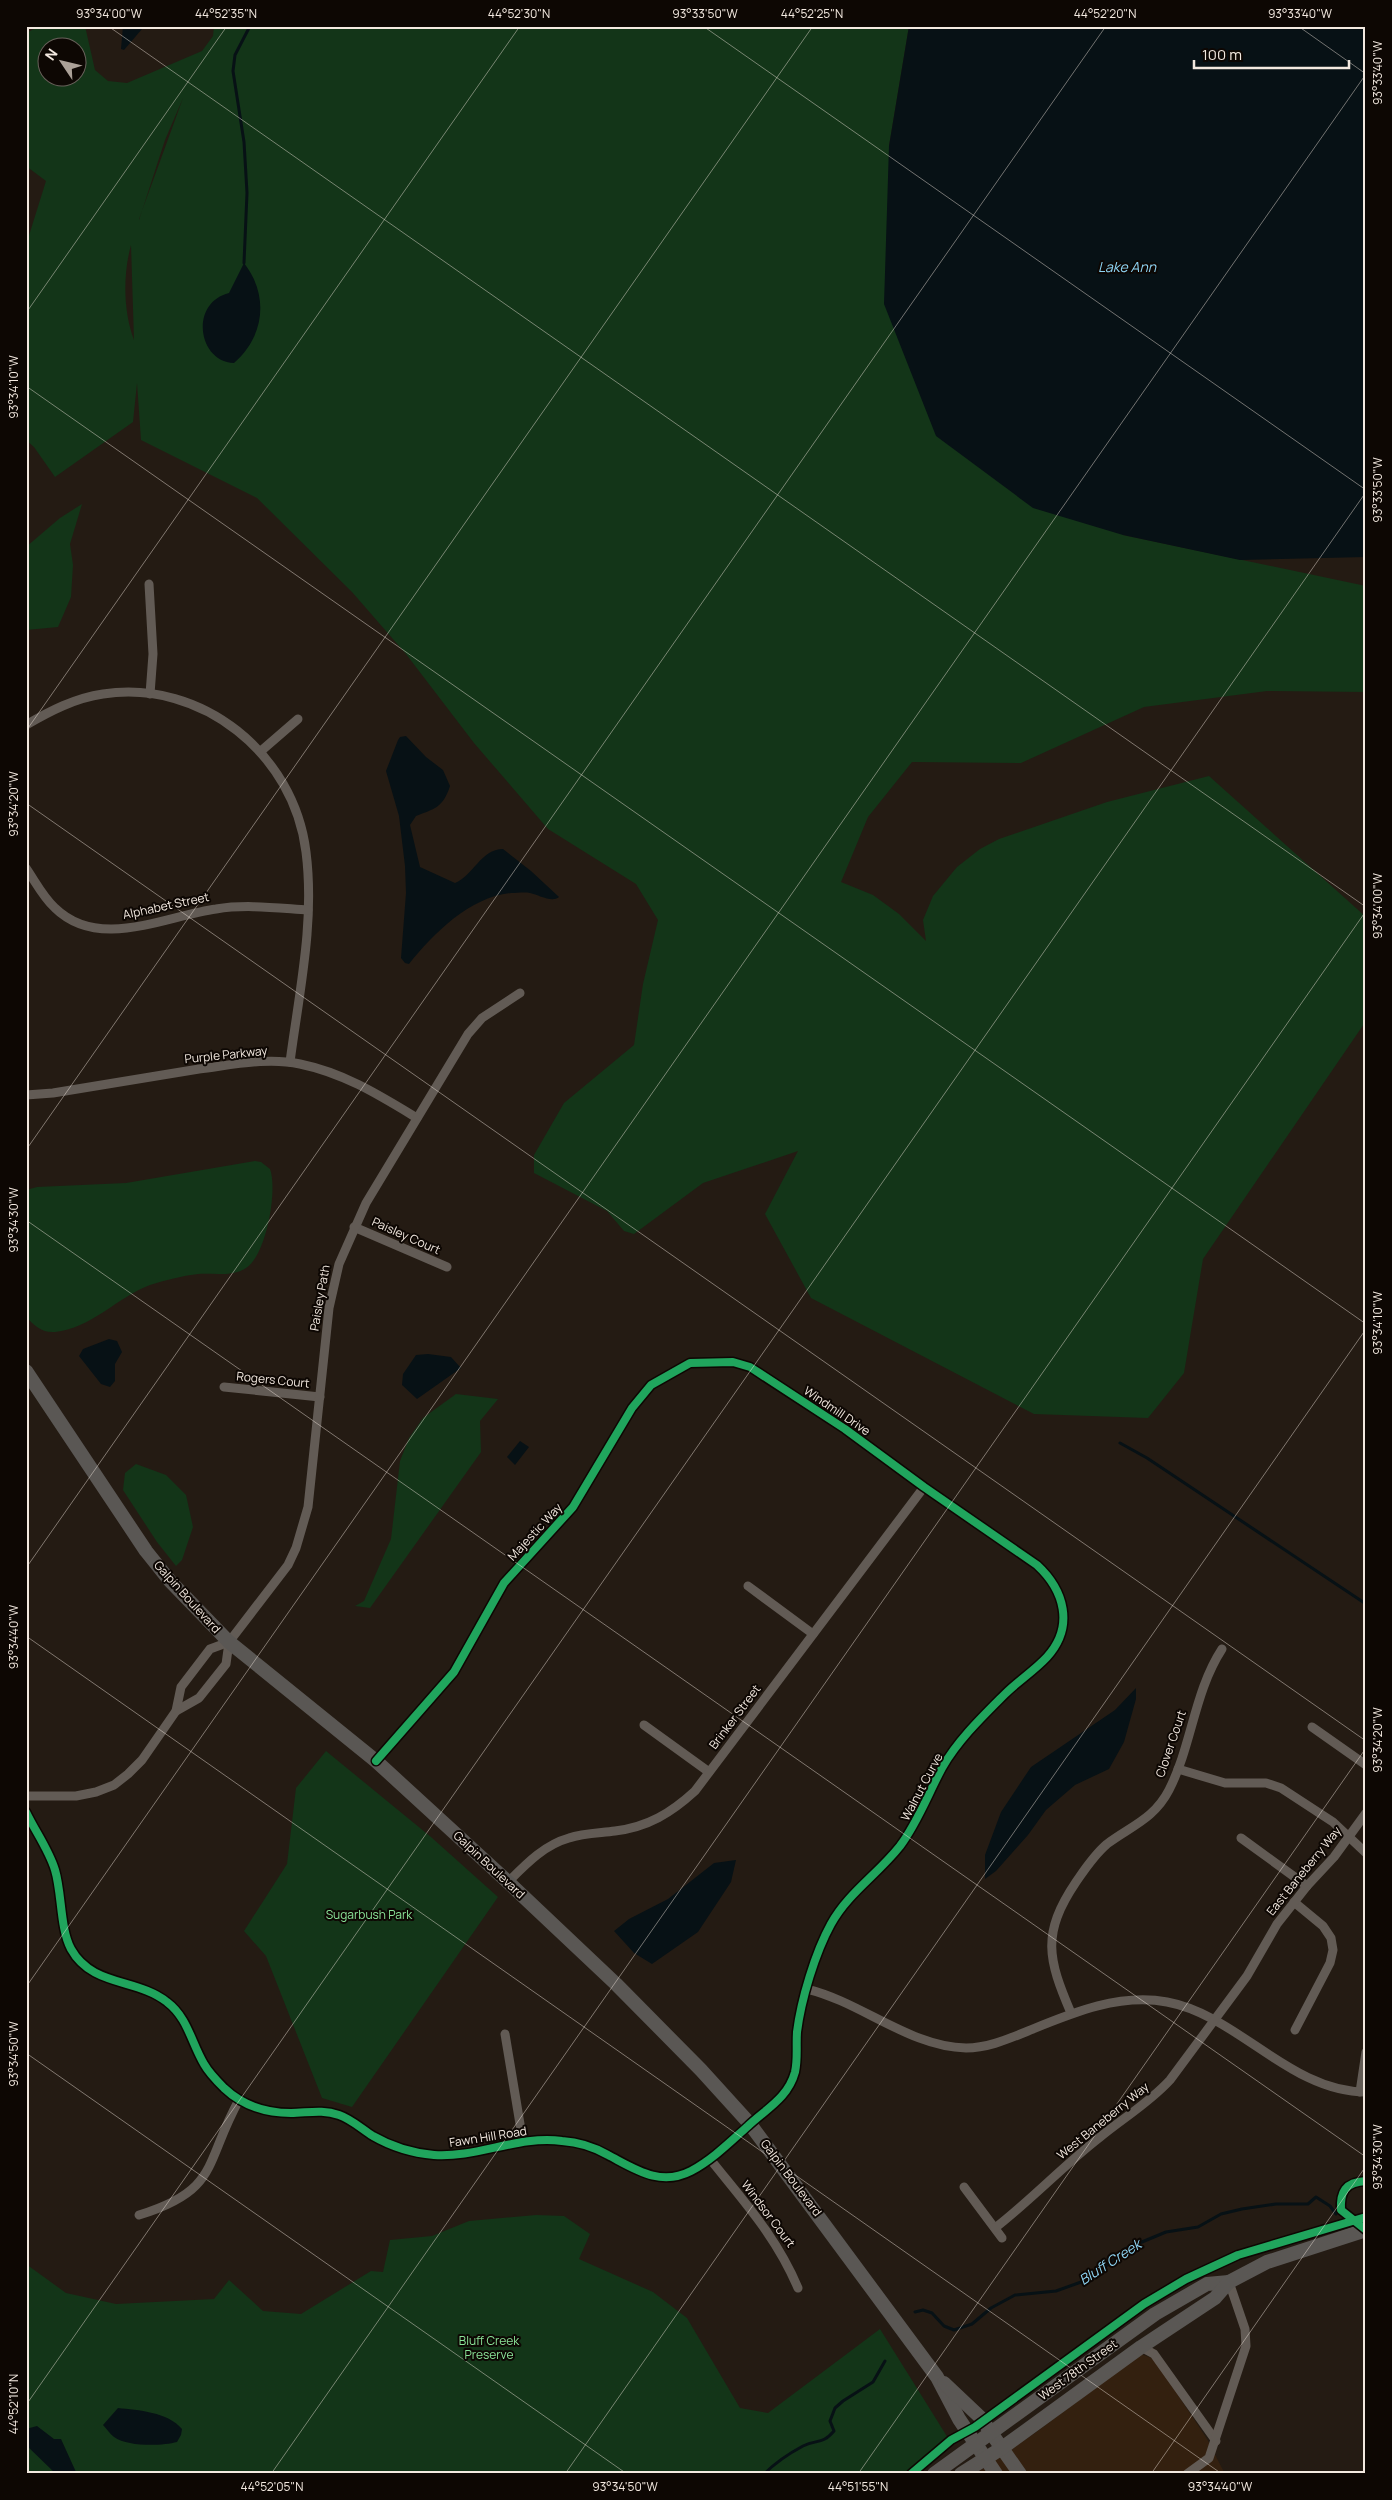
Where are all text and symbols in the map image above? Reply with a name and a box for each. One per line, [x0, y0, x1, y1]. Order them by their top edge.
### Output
text: 93°34'00"W [76, 5, 143, 22]
text: 44°52'35"N [195, 5, 257, 22]
text: 44°52'30"N [488, 5, 550, 22]
text: 93°33'50"W [672, 5, 739, 22]
text: 44°52'25"N [781, 5, 843, 22]
text: 44°52'20"N [1074, 5, 1136, 22]
text: 93°33'40"W [1268, 5, 1333, 22]
north arrow [38, 38, 88, 88]
scale bar [1194, 38, 1350, 70]
text: 93°33'40"W [1369, 40, 1386, 105]
text: 100 m [1202, 44, 1242, 65]
text: N [40, 45, 62, 64]
water label: Lake Ann [1098, 257, 1157, 276]
text: 93°34'10"W [5, 355, 22, 419]
text: 93°33'50"W [1369, 456, 1386, 523]
text: 93°34'20"W [5, 770, 22, 837]
text: 93°34'00"W [1369, 872, 1386, 939]
street label: Alphabet Street [121, 888, 211, 923]
street label: Purple Parkway [184, 1042, 269, 1067]
text: 93°34'30"W [5, 1187, 22, 1253]
street label: Paisley Court [369, 1213, 443, 1258]
street label: Paisley Path [305, 1264, 334, 1332]
text: 93°34'10"W [1369, 1291, 1386, 1355]
street label: Rogers Court [236, 1367, 311, 1392]
street label: Windmill Drive [801, 1382, 874, 1439]
street label: Majestic Way [504, 1499, 566, 1564]
street label: Galpin Boulevard [150, 1557, 225, 1637]
text: 93°34'40"W [5, 1604, 22, 1669]
street label: Brinker Street [705, 1681, 765, 1752]
text: 93°34'20"W [1369, 1706, 1386, 1773]
street label: Clover Court [1151, 1708, 1190, 1780]
street label: Walnut Curve [897, 1750, 947, 1824]
street label: East Baneberry Way [1262, 1822, 1345, 1919]
street label: Galpin Boulevard [450, 1827, 529, 1902]
park label: Sugarbush Park [326, 1906, 413, 1923]
text: 93°34'50"W [5, 2020, 22, 2087]
street label: West Baneberry Way [1053, 2078, 1153, 2163]
street label: Fawn Hill Road [448, 2122, 528, 2151]
text: 93°34'30"W [1369, 2124, 1386, 2190]
street label: Galpin Boulevard [757, 2136, 826, 2220]
street label: Windsor Court [738, 2177, 799, 2251]
water label: Bluff Creek [1075, 2233, 1146, 2289]
park label: Bluff Creek Preserve [459, 2332, 520, 2363]
street label: West 78th Street [1035, 2335, 1121, 2404]
text: 44°52'10"N [5, 2374, 22, 2434]
text: 44°52'05"N [241, 2478, 303, 2495]
text: 93°34'50"W [592, 2478, 659, 2495]
text: 44°51'55"N [828, 2478, 888, 2495]
text: 93°34'40"W [1188, 2478, 1253, 2495]

